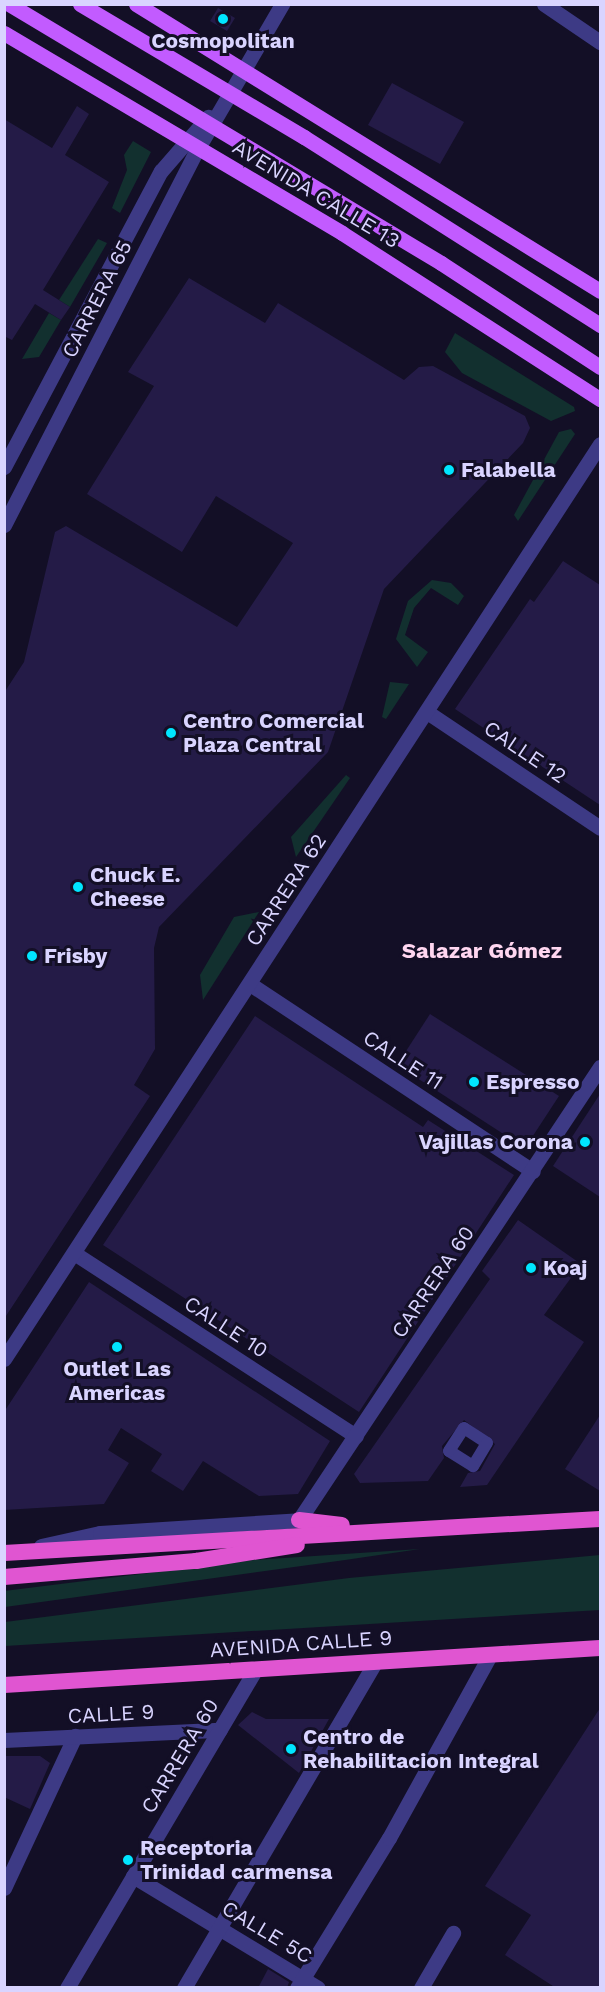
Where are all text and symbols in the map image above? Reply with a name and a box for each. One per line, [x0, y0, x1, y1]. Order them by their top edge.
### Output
marker: Cosmopolitan [216, 12, 230, 26]
place label: Cosmopolitan [151, 28, 295, 54]
street label: AVENIDA CALLE 13 [228, 134, 404, 254]
street label: CARRERA 65 [56, 236, 138, 362]
place label: Falabella [461, 457, 556, 483]
marker: Falabella [442, 463, 456, 477]
place label: Centro Comercial Plaza Central [183, 708, 364, 758]
street label: CALLE 12 [479, 715, 571, 789]
marker: Centro Comercial Plaza Central [164, 726, 178, 740]
street label: CARRERA 62 [240, 829, 332, 951]
place label: Chuck E. Cheese [90, 862, 181, 912]
marker: Chuck E. Cheese [71, 880, 85, 894]
district label: Salazar Gómez [402, 938, 562, 964]
place label: Frisby [44, 943, 107, 969]
marker: Frisby [25, 949, 39, 963]
street label: CALLE 11 [358, 1025, 448, 1095]
place label: Espresso [486, 1069, 580, 1095]
marker: Espresso [467, 1075, 481, 1089]
place label: Vajillas Corona [419, 1129, 573, 1155]
marker: Vajillas Corona [578, 1135, 592, 1149]
street label: CARRERA 60 [386, 1221, 480, 1343]
place label: Koaj [543, 1255, 587, 1281]
marker: Koaj [524, 1261, 538, 1275]
street label: CALLE 10 [179, 1291, 273, 1363]
marker: Outlet Las Americas [110, 1340, 124, 1354]
place label: Outlet Las Americas [63, 1356, 171, 1406]
street label: AVENIDA CALLE 9 [208, 1625, 394, 1663]
street label: CARRERA 60 [136, 1694, 224, 1818]
street label: CALLE 9 [67, 1699, 155, 1729]
place label: Centro de Rehabilitacion Integral [303, 1724, 539, 1774]
marker: Centro de Rehabilitacion Integral [284, 1742, 298, 1756]
place label: Receptoria Trinidad carmensa [140, 1835, 332, 1885]
marker: Receptoria Trinidad carmensa [121, 1853, 135, 1867]
street label: CALLE 5C [217, 1895, 317, 1969]

